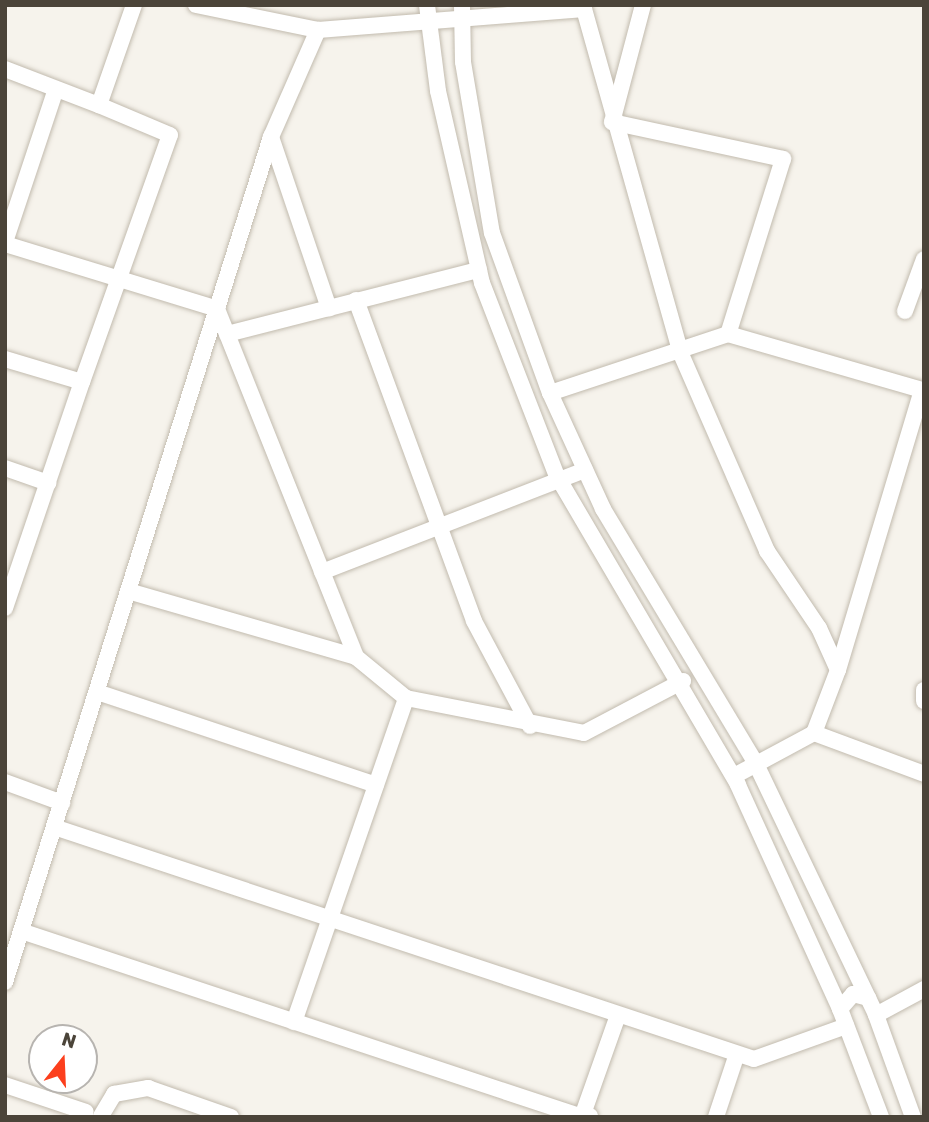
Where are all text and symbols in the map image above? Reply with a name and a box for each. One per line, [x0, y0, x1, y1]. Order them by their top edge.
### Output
north arrow [28, 1024, 98, 1094]
text: N [59, 1027, 79, 1054]

